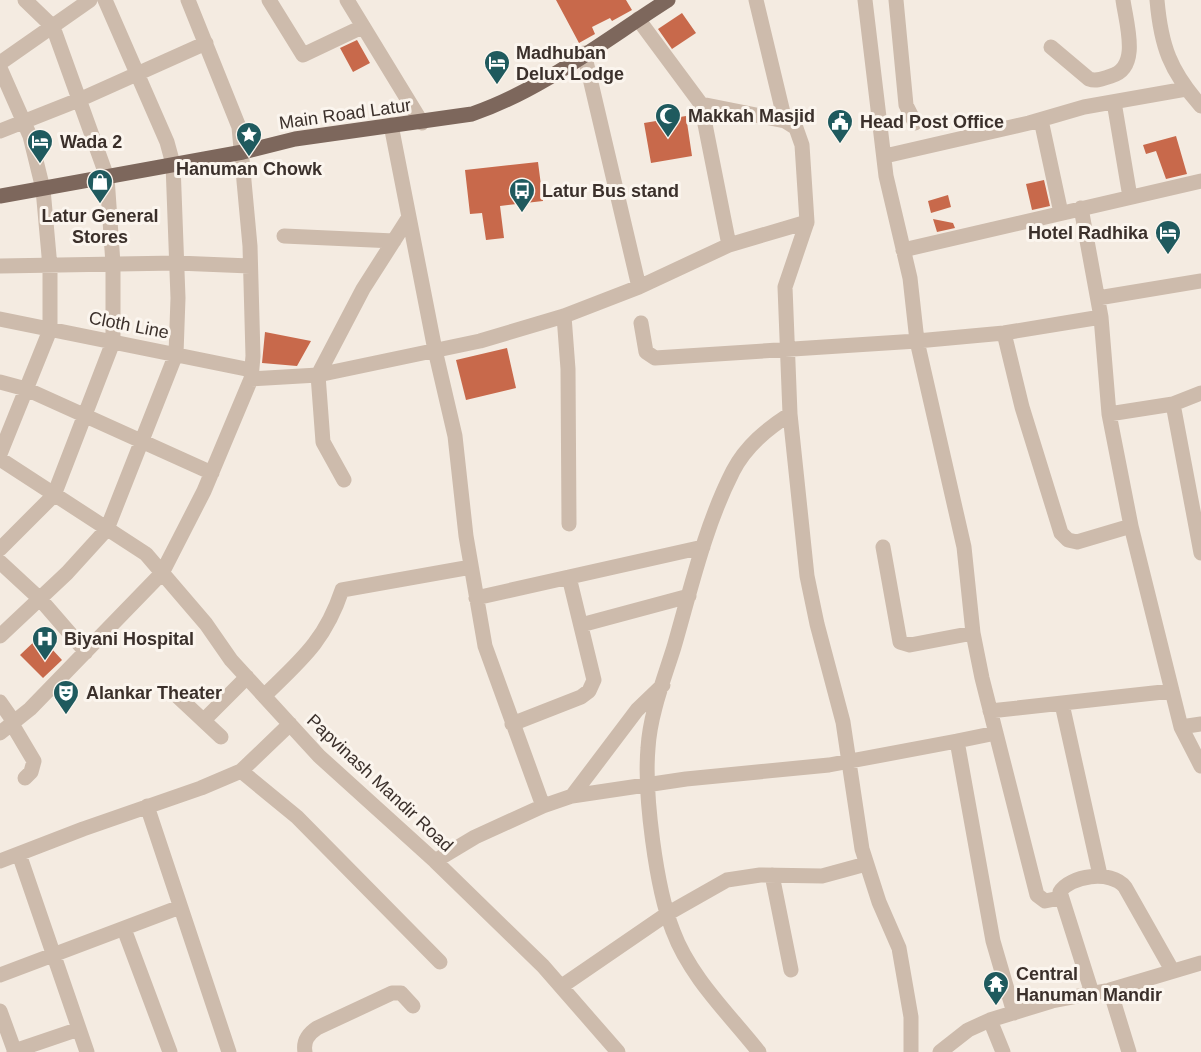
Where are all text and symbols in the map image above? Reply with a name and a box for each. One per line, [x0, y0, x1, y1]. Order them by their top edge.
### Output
place label: Madhuban Delux Lodge [516, 43, 624, 84]
hotel icon: Madhuban Delux Lodge [482, 48, 512, 86]
street label: Main Road Latur [278, 95, 412, 133]
mosque icon: Makkah Masjid [653, 101, 683, 139]
place label: Makkah Masjid [688, 106, 815, 126]
public building icon: Head Post Office [825, 107, 855, 145]
place label: Head Post Office [860, 112, 1004, 132]
place icon: Hanuman Chowk [234, 120, 264, 158]
hotel icon: Wada 2 [25, 127, 55, 165]
place label: Wada 2 [60, 132, 122, 152]
place label: Hanuman Chowk [176, 159, 323, 179]
shop icon: Latur General Stores [85, 167, 115, 205]
bus stop icon: Latur Bus stand [507, 176, 537, 214]
place label: Latur Bus stand [542, 181, 679, 201]
place label: Latur General Stores [41, 206, 159, 247]
hotel icon: Hotel Radhika [1153, 218, 1183, 256]
place label: Hotel Radhika [1028, 223, 1149, 243]
street label: Cloth Line [87, 307, 171, 343]
hospital icon: Biyani Hospital [30, 624, 60, 662]
place label: Biyani Hospital [64, 629, 194, 649]
theatre icon: Alankar Theater [51, 678, 81, 716]
place label: Alankar Theater [86, 683, 222, 703]
street label: Papvinash Mandir Road [303, 710, 457, 856]
place label: Central Hanuman Mandir [1016, 964, 1162, 1005]
temple icon: Central Hanuman Mandir [981, 969, 1011, 1007]

